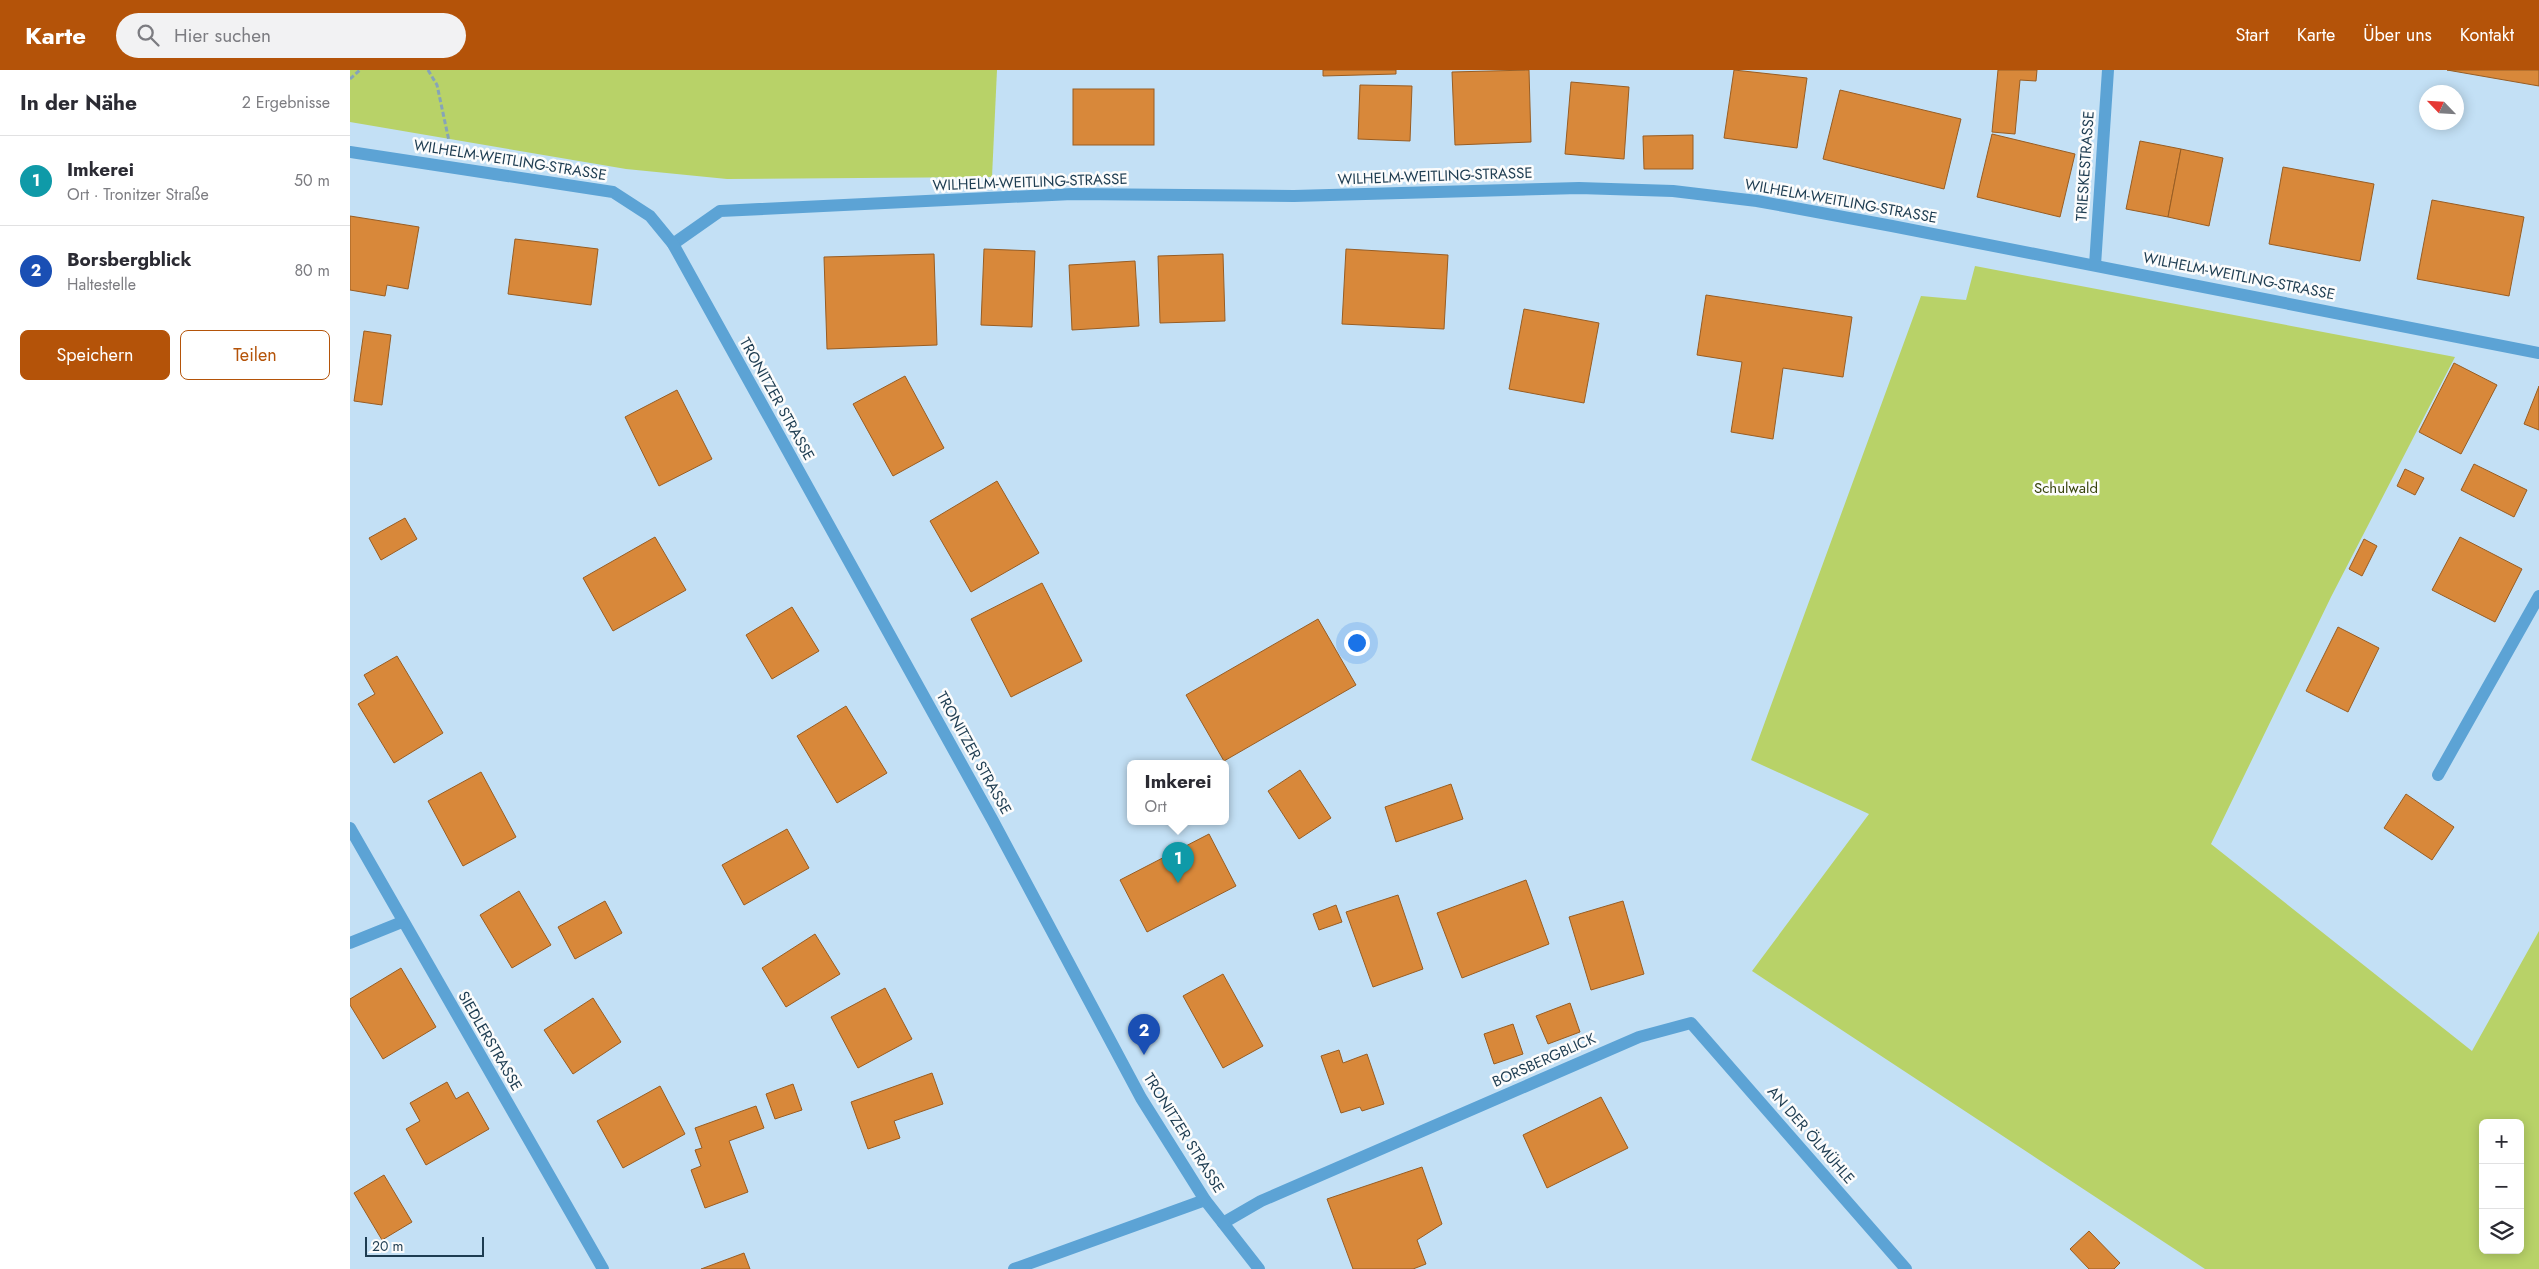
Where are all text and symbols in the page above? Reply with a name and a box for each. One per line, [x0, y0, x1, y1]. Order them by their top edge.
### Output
search box [116, 13, 466, 58]
text: Karte [25, 18, 86, 53]
icon: search [134, 21, 162, 49]
text: Hier suchen [174, 22, 271, 49]
text: Start [2235, 22, 2269, 48]
text: Karte [2297, 22, 2335, 48]
text: Über uns [2363, 22, 2432, 48]
text: Kontakt [2460, 22, 2514, 48]
north arrow [2419, 85, 2464, 130]
text: In der Nähe [20, 88, 137, 118]
text: 2 Ergebnisse [242, 91, 330, 114]
street label: TRIESKESTRASSE [2070, 110, 2100, 222]
street label: WILHELM-WEITLING-STRASSE [412, 134, 608, 186]
text: Imkerei [67, 156, 134, 183]
street label: WILHELM-WEITLING-STRASSE [1337, 162, 1533, 190]
street label: WILHELM-WEITLING-STRASSE [932, 168, 1128, 196]
text: 1 [32, 169, 40, 192]
text: 50 m [294, 169, 330, 192]
street label: WILHELM-WEITLING-STRASSE [1743, 173, 1939, 229]
text: Ort · Tronitzer Straße [67, 183, 209, 206]
text: Borsbergblick [67, 246, 191, 273]
street label: WILHELM-WEITLING-STRASSE [2141, 247, 2337, 305]
text: 2 [31, 259, 41, 282]
text: 80 m [294, 259, 330, 282]
text: Haltestelle [67, 273, 136, 296]
button: Speichern [20, 330, 170, 380]
button: Teilen [180, 330, 330, 380]
street label: TRONITZER STRASSE [734, 334, 820, 464]
park label: Schulwald [2034, 477, 2098, 499]
your location [1344, 630, 1370, 656]
street label: TRONITZER STRASSE [931, 688, 1017, 818]
popup [1127, 760, 1229, 825]
text: Imkerei [1145, 768, 1211, 795]
text: Ort [1145, 795, 1167, 818]
pin: 1 [1162, 842, 1194, 883]
street label: SIEDLERSTRASSE [452, 987, 528, 1095]
pin: 2 [1128, 1014, 1160, 1055]
street label: BORSBERGBLICK [1489, 1027, 1600, 1093]
street label: TRONITZER STRASSE [1138, 1069, 1230, 1197]
street label: AN DER ÖLMÜHLE [1762, 1081, 1860, 1189]
map controls [2479, 1119, 2524, 1254]
button: + [2479, 1119, 2524, 1164]
button: − [2479, 1164, 2524, 1209]
button: layers [2479, 1209, 2524, 1254]
scale bar [365, 1234, 484, 1257]
text: 20 m [372, 1236, 404, 1256]

